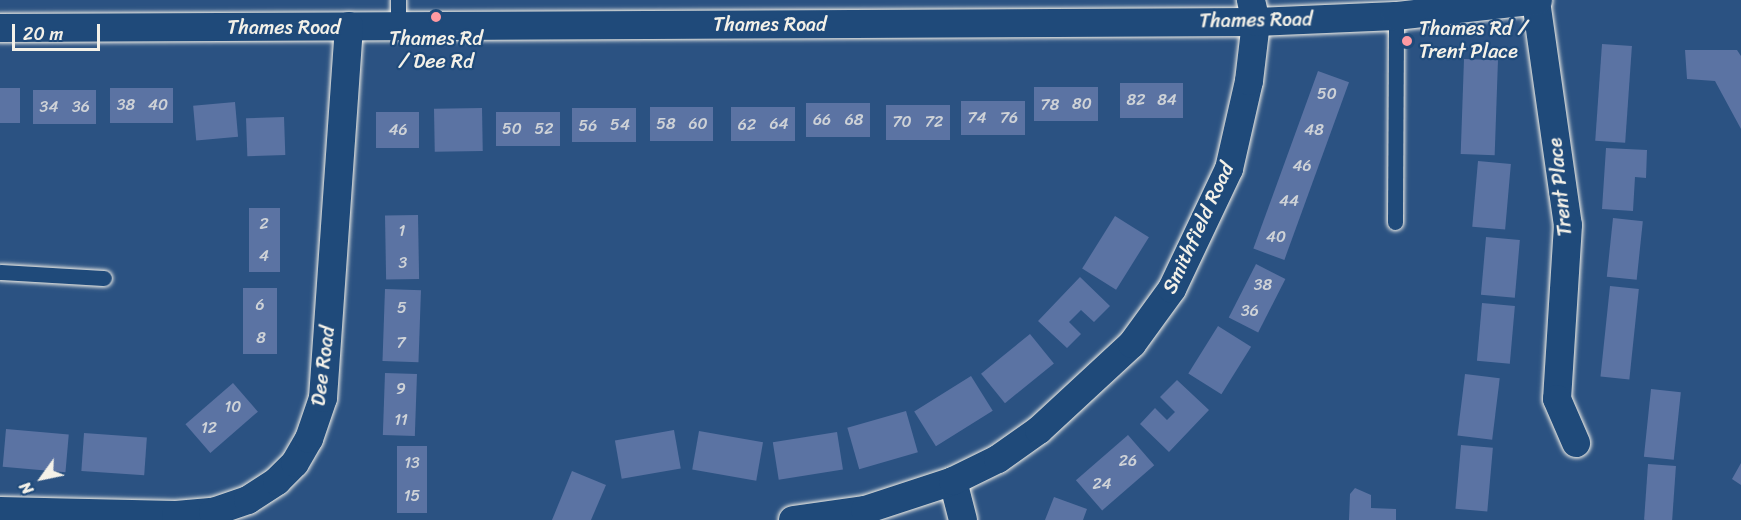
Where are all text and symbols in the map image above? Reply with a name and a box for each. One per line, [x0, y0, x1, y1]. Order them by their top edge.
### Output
street label: Thames Road [1199, 7, 1313, 33]
marker: Thames Rd / Dee Rd [429, 10, 443, 24]
scale bar [15, 12, 104, 50]
street label: Thames Road [713, 12, 827, 36]
street label: Thames Road [227, 15, 341, 39]
place label: Thames Rd / Trent Place [1419, 17, 1527, 64]
text: 20 m [23, 18, 63, 50]
place label: Thames Rd / Dee Rd [389, 27, 483, 74]
marker: Thames Rd / Trent Place [1400, 34, 1414, 48]
house number: 50 [1317, 84, 1337, 104]
house number: 82 [1127, 90, 1145, 110]
house number: 84 [1157, 90, 1177, 110]
house number: 80 [1072, 94, 1092, 114]
house number: 38 [117, 95, 135, 115]
house number: 40 [148, 95, 168, 115]
house number: 78 [1041, 95, 1059, 115]
house number: 34 [40, 97, 58, 117]
house number: 36 [72, 97, 90, 117]
house number: 74 [967, 108, 987, 128]
house number: 76 [1000, 108, 1018, 128]
house number: 66 [813, 110, 831, 130]
house number: 68 [845, 110, 863, 130]
house number: 70 [892, 112, 912, 132]
house number: 72 [925, 112, 943, 132]
house number: 58 [656, 114, 676, 134]
house number: 60 [688, 114, 708, 134]
house number: 64 [769, 114, 789, 134]
house number: 54 [610, 115, 630, 135]
house number: 62 [738, 115, 756, 135]
house number: 56 [579, 116, 597, 136]
house number: 50 [502, 119, 522, 139]
house number: 52 [534, 119, 554, 139]
house number: 46 [388, 120, 408, 140]
house number: 48 [1304, 120, 1324, 140]
street label: Trent Place [1543, 136, 1577, 238]
house number: 46 [1292, 156, 1312, 176]
street label: Smithfield Road [1157, 159, 1239, 297]
house number: 44 [1279, 191, 1299, 211]
house number: 2 [259, 214, 269, 234]
house number: 1 [399, 221, 405, 241]
house number: 40 [1266, 227, 1286, 247]
house number: 4 [259, 246, 269, 266]
house number: 3 [399, 253, 407, 273]
house number: 38 [1254, 275, 1272, 295]
house number: 6 [255, 295, 265, 315]
house number: 5 [397, 298, 407, 318]
house number: 36 [1241, 301, 1259, 321]
street label: Dee Road [306, 325, 340, 407]
house number: 8 [256, 328, 266, 348]
house number: 7 [396, 333, 406, 353]
house number: 9 [396, 379, 406, 399]
house number: 10 [225, 397, 241, 417]
house number: 11 [394, 410, 408, 430]
house number: 12 [201, 418, 217, 438]
north arrow [12, 448, 72, 508]
house number: 26 [1119, 451, 1137, 471]
house number: 13 [404, 453, 420, 473]
house number: 24 [1092, 474, 1112, 494]
text: N [11, 476, 42, 501]
house number: 15 [404, 486, 420, 506]

